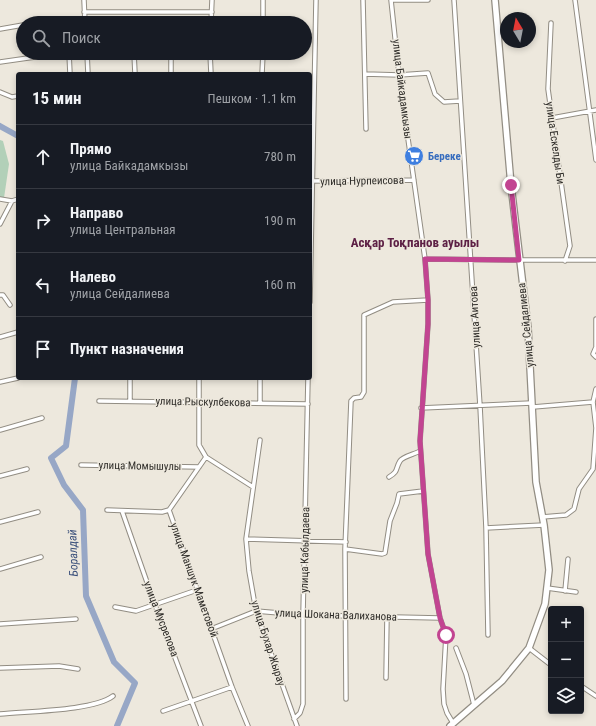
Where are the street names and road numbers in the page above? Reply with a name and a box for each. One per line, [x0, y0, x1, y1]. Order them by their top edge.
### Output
street label: улица Байкадамкызы [389, 39, 415, 139]
street label: улица Ескелды Би [543, 101, 567, 185]
street label: улица Нурпеисова [320, 174, 404, 188]
street label: улица Сейдалиева [515, 282, 537, 368]
street label: улица Аитова [467, 286, 483, 348]
street label: улица Рыскулбекова [155, 395, 251, 409]
street label: улица Момышулы [99, 459, 181, 473]
street label: улица Кабылдаева [298, 507, 312, 593]
street label: улица Маншук Маметовой [167, 521, 221, 639]
street label: улица Мусрепова [141, 580, 181, 658]
street label: улица Бухар Жырау [248, 599, 288, 688]
street label: улица Шокана Валиханова [275, 606, 397, 624]

